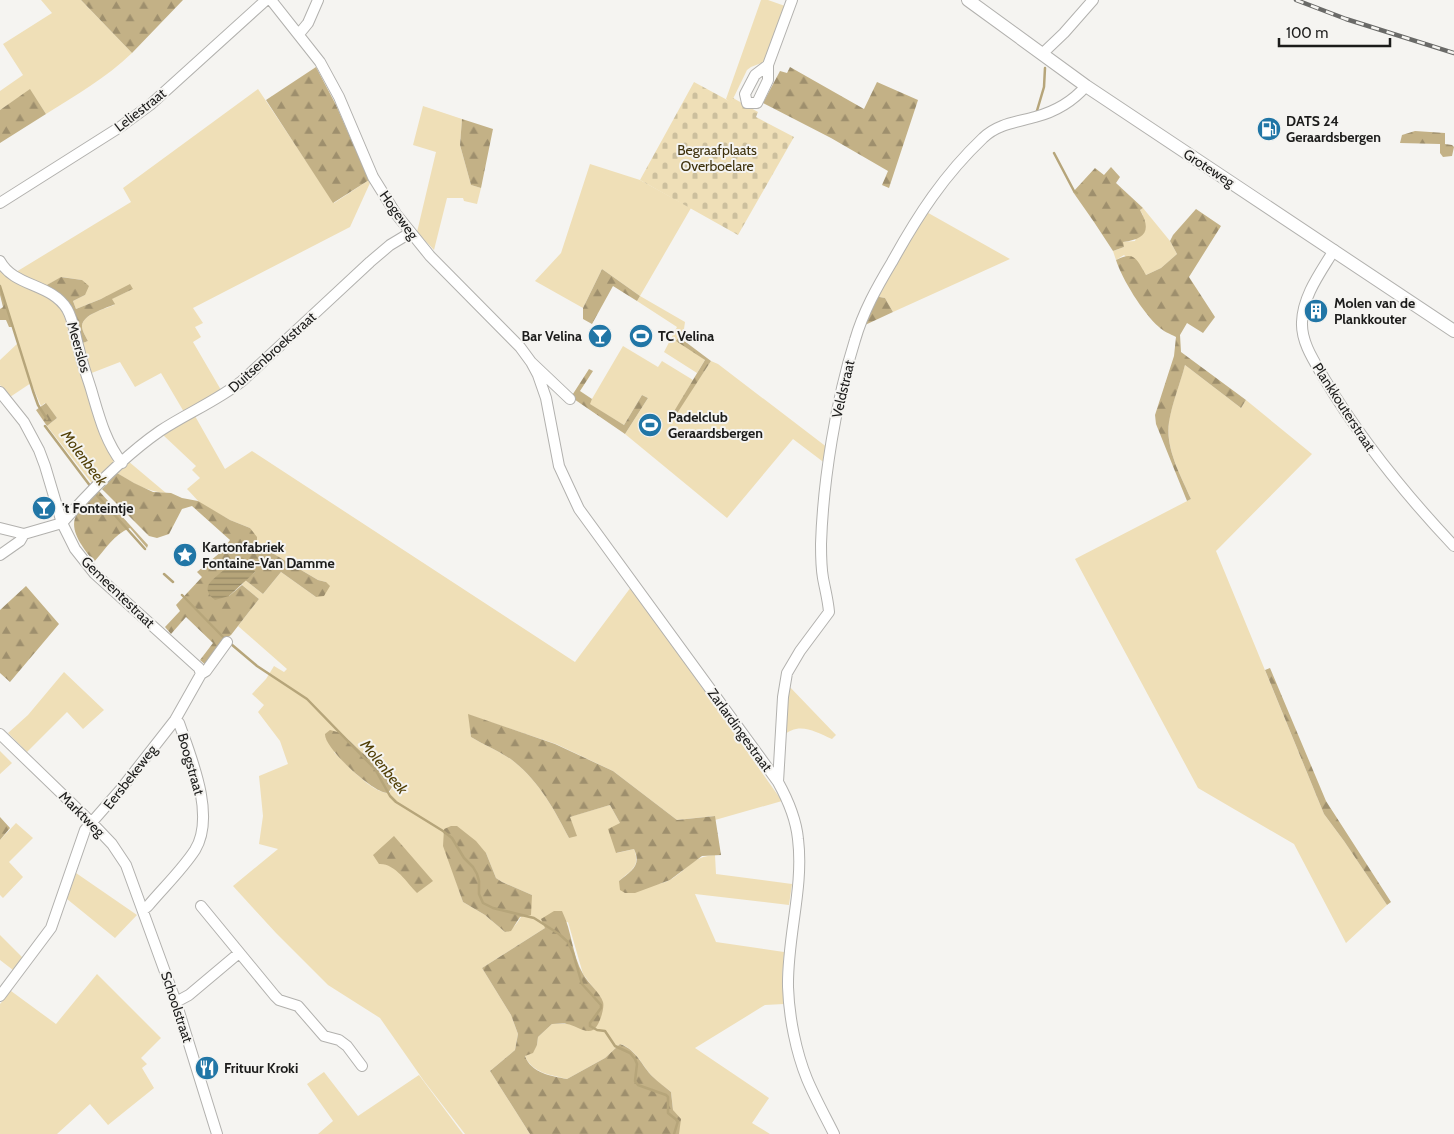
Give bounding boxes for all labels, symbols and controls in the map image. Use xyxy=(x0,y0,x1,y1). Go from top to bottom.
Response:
scale bar xyxy=(1279,15,1390,47)
text: 100 m xyxy=(1286,24,1328,42)
street label: Leliestraat xyxy=(111,84,170,136)
place label: DATS 24 Geraardsbergen xyxy=(1286,112,1381,146)
fuel station icon: DATS 24 Geraardsbergen xyxy=(1256,116,1282,142)
park label: Begraafplaats Overboelare xyxy=(677,141,757,175)
street label: Groteweg xyxy=(1180,145,1239,192)
street label: Hogeweg xyxy=(376,187,423,244)
place label: Molen van de Plankkouter xyxy=(1334,294,1415,328)
building icon: Molen van de Plankkouter xyxy=(1303,298,1329,324)
street label: Duitsenbroekstraat xyxy=(224,308,320,396)
street label: Meerslos xyxy=(63,319,95,375)
bar icon: Bar Velina xyxy=(587,323,613,349)
sports icon: TC Velina xyxy=(628,323,654,349)
place label: Bar Velina xyxy=(522,327,582,345)
place label: TC Velina xyxy=(658,327,714,345)
street label: Veldstraat xyxy=(828,358,858,420)
street label: Plankkouterstraat xyxy=(1309,359,1380,455)
place label: Padelclub Geraardsbergen xyxy=(668,408,763,442)
sports icon: Padelclub Geraardsbergen xyxy=(637,412,663,438)
water label: Molenbeek xyxy=(57,426,111,490)
bar icon: 't Fonteintje xyxy=(31,495,57,521)
place label: 't Fonteintje xyxy=(62,499,133,517)
place label: Kartonfabriek Fontaine-Van Damme xyxy=(202,538,335,572)
place icon: Kartonfabriek Fontaine-Van Damme xyxy=(172,542,198,568)
street label: Gemeentestraat xyxy=(77,552,159,632)
street label: Zarlardingestraat xyxy=(704,685,776,775)
street label: Boogstraat xyxy=(174,731,208,797)
water label: Molenbeek xyxy=(356,735,412,798)
street label: Eersbekeweg xyxy=(99,740,161,813)
street label: Marktweg xyxy=(55,787,109,841)
street label: Schoolstraat xyxy=(157,969,197,1045)
restaurant icon: Frituur Kroki xyxy=(194,1055,220,1081)
place label: Frituur Kroki xyxy=(224,1059,298,1077)

